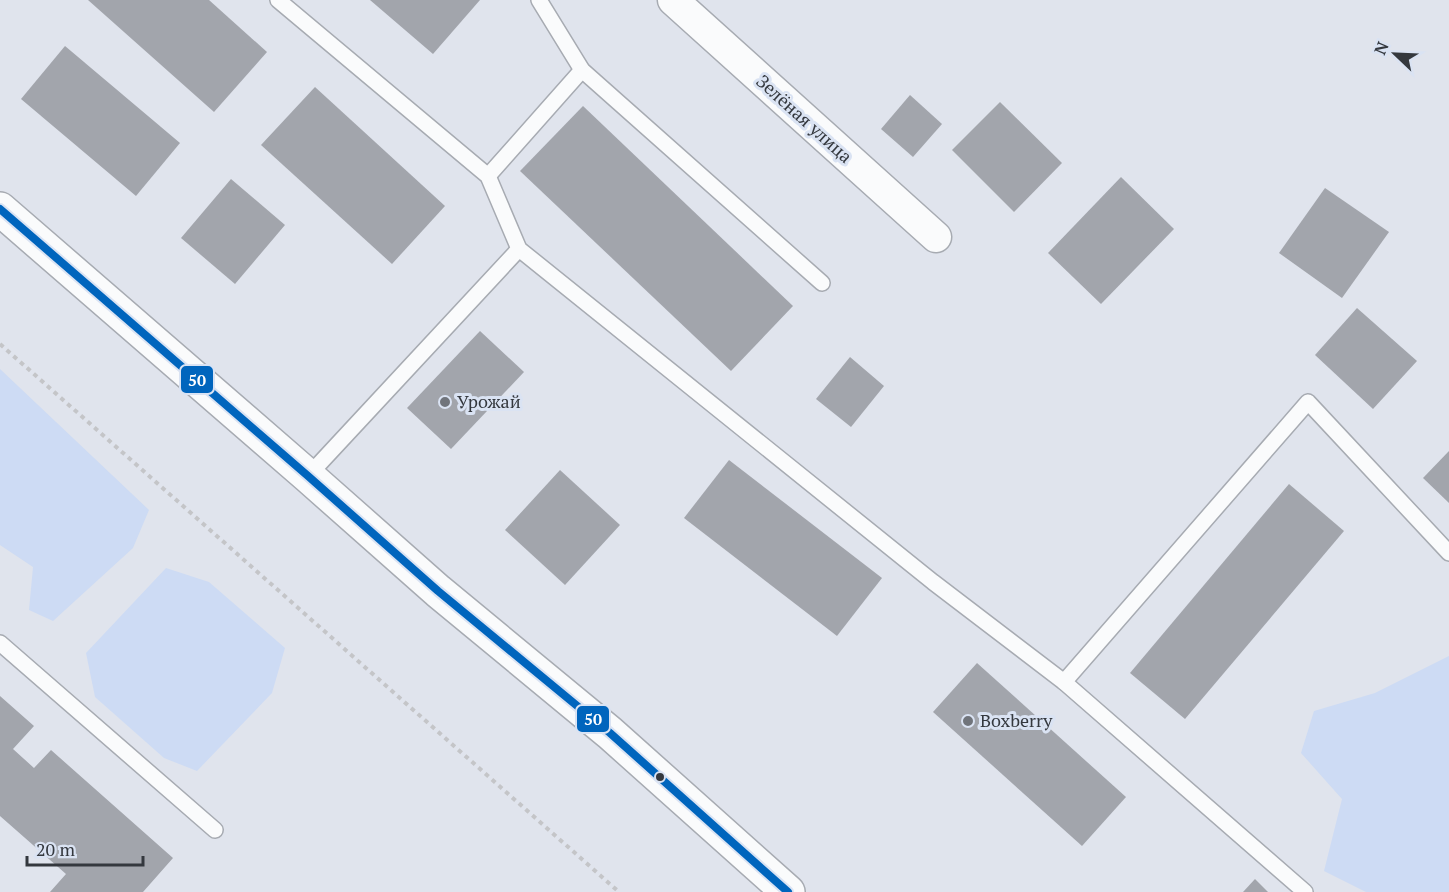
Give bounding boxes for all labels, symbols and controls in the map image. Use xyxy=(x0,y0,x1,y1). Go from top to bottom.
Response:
north arrow xyxy=(1365,24,1425,84)
text: N xyxy=(1369,38,1394,58)
street label: Зелёная улица xyxy=(752,69,858,168)
line badge: 50 xyxy=(180,365,214,394)
text: 50 xyxy=(188,369,206,391)
place label: Урожай xyxy=(457,389,521,413)
marker: Урожай xyxy=(438,395,452,409)
line badge: 50 xyxy=(576,705,610,733)
text: 50 xyxy=(584,708,602,730)
place label: Boxberry xyxy=(980,708,1053,732)
marker: Boxberry xyxy=(961,714,975,728)
unlabelled marker xyxy=(654,771,666,783)
scale bar xyxy=(27,829,142,867)
text: 20 m xyxy=(36,837,76,861)

